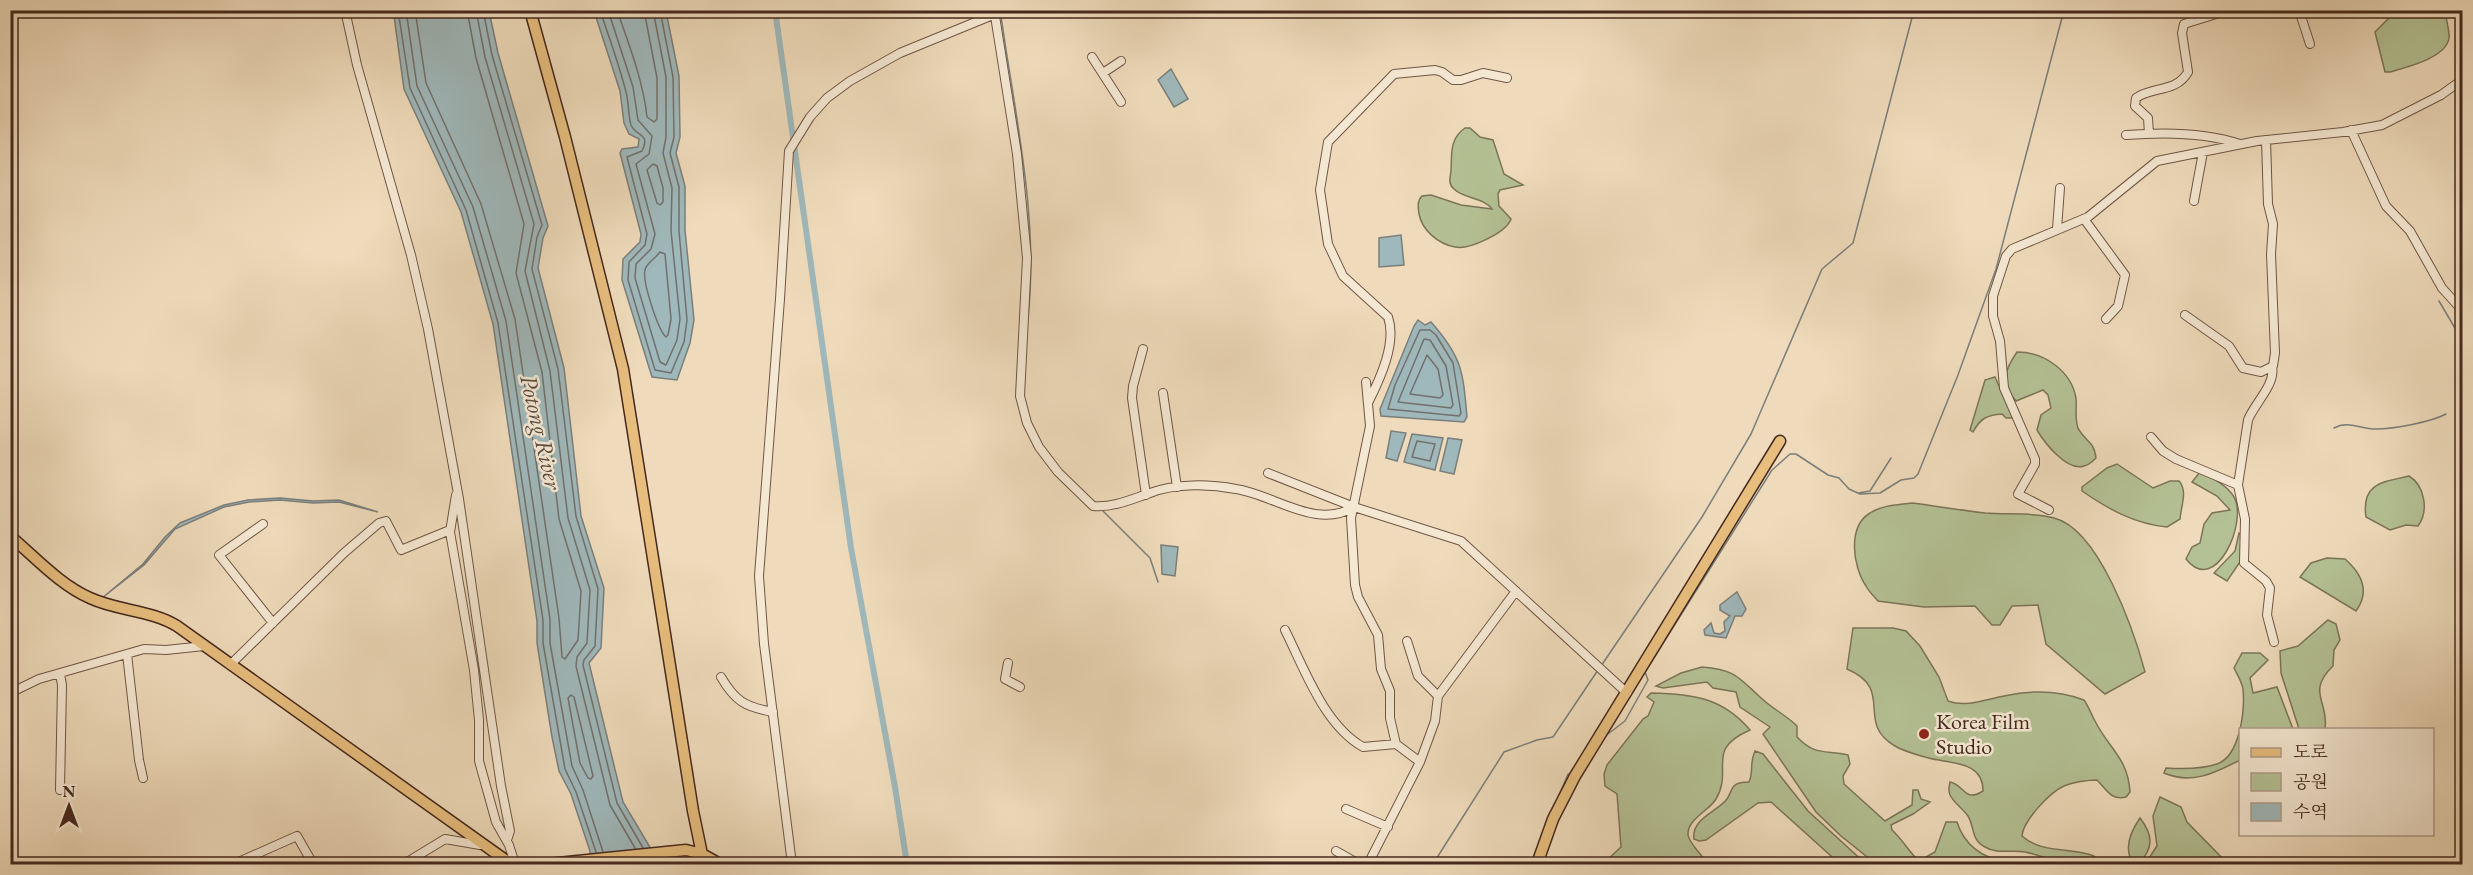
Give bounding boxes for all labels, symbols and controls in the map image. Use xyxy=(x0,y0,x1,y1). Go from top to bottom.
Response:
water label: Potong River xyxy=(513,371,570,494)
place label: Korea Film Studio xyxy=(1936,707,2030,761)
marker: Korea Film Studio xyxy=(1917,727,1931,741)
legend xyxy=(2239,728,2434,836)
text: 도로 xyxy=(2293,740,2328,763)
text: 공원 xyxy=(2293,770,2328,793)
north arrow xyxy=(39,776,99,836)
text: N xyxy=(63,781,76,802)
text: 수역 xyxy=(2293,800,2328,823)

